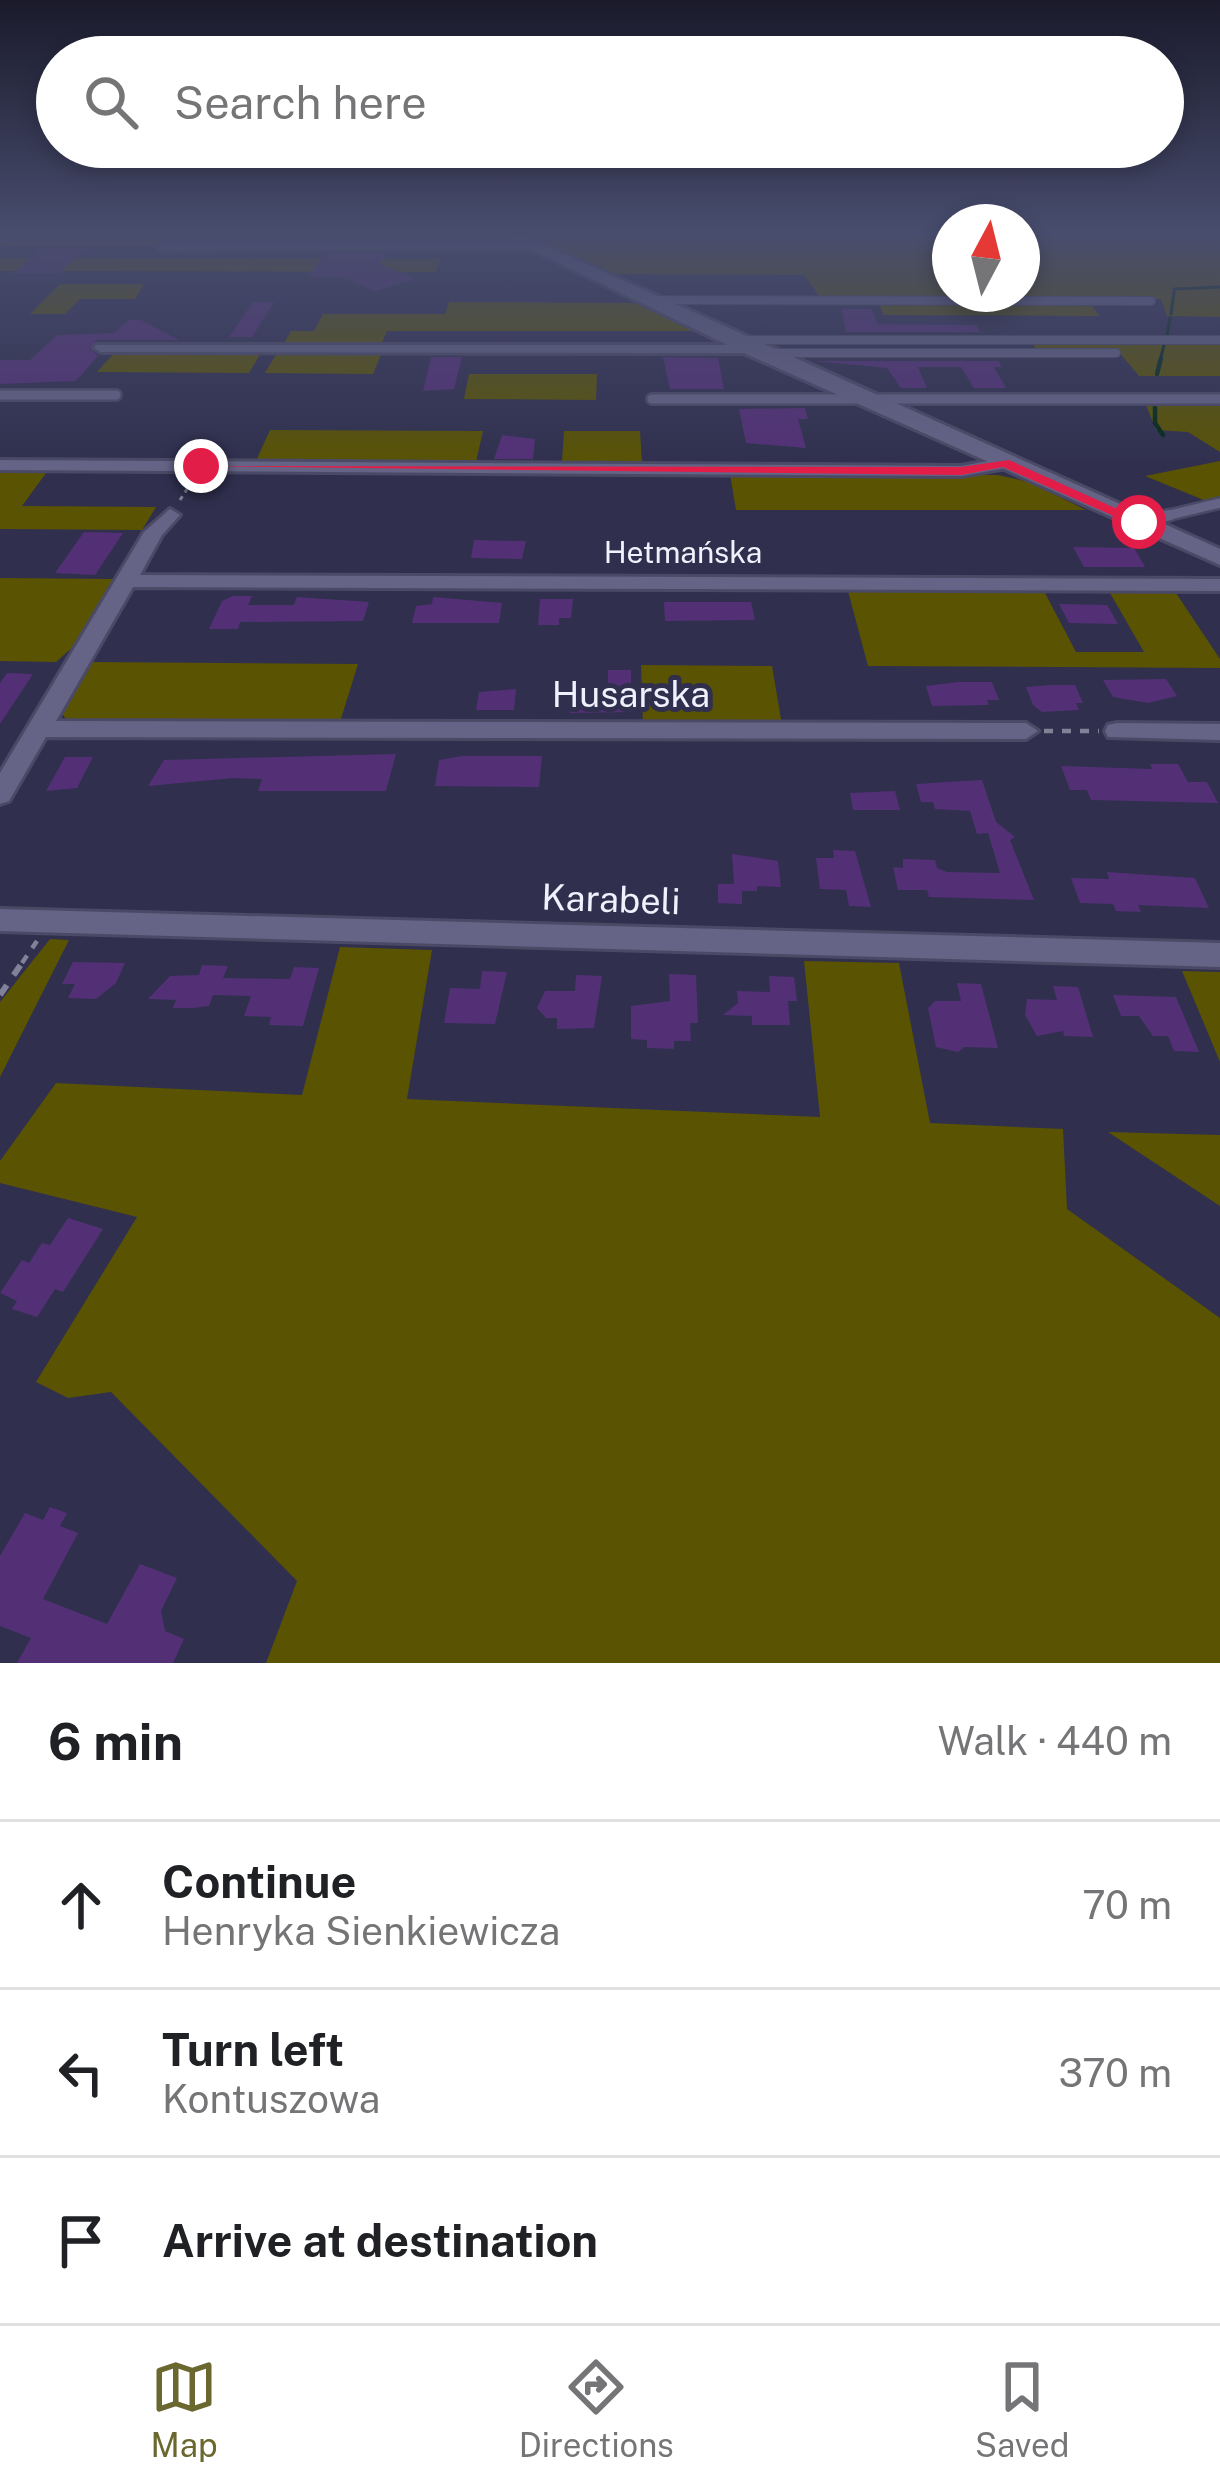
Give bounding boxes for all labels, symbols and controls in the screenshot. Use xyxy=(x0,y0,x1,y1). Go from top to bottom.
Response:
search box xyxy=(36,36,1184,168)
icon: search xyxy=(78,69,144,135)
text: Search here xyxy=(174,76,427,129)
north arrow xyxy=(932,204,1040,312)
route end xyxy=(174,439,228,493)
route start xyxy=(1112,495,1166,549)
street label: Hetmańska xyxy=(604,534,762,570)
street label: Husarska xyxy=(552,673,710,715)
street label: Karabeli xyxy=(541,876,681,922)
text: 6 min xyxy=(48,1712,183,1771)
text: Walk · 440 m xyxy=(938,1718,1172,1764)
text: Continue xyxy=(162,1855,356,1908)
icon: ahead xyxy=(48,1872,114,1938)
text: 70 m xyxy=(1082,1882,1172,1928)
text: Henryka Sienkiewicza xyxy=(162,1908,560,1954)
text: Turn left xyxy=(162,2023,344,2076)
icon: left xyxy=(48,2040,114,2106)
text: 370 m xyxy=(1058,2050,1172,2096)
text: Kontuszowa xyxy=(162,2076,380,2122)
icon: arrive xyxy=(48,2208,114,2274)
text: Arrive at destination xyxy=(162,2214,598,2267)
tab: Map xyxy=(151,2354,218,2464)
tab: Directions xyxy=(519,2354,674,2464)
tab: Saved xyxy=(975,2354,1069,2464)

